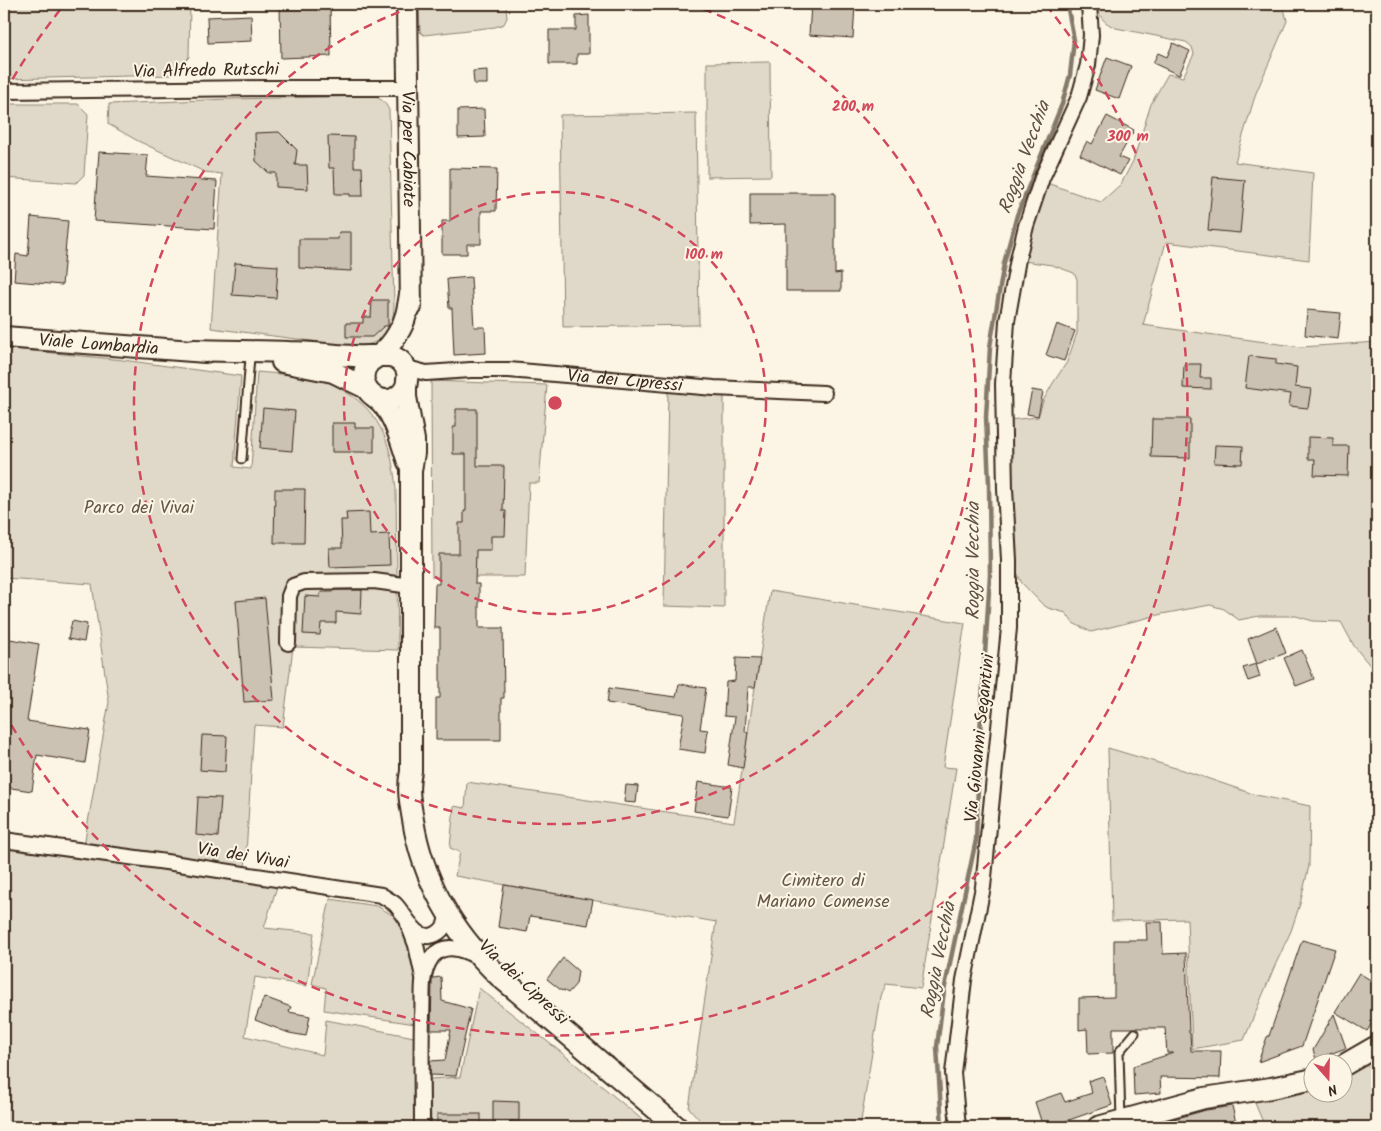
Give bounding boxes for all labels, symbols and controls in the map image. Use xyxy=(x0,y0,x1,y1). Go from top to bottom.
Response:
street label: Via Alfredo Rutschi xyxy=(133,56,280,87)
street label: Via per Cabiate xyxy=(392,91,423,207)
text: 200 m xyxy=(832,95,874,119)
water label: Roggia Vecchia xyxy=(991,96,1060,218)
text: 300 m xyxy=(1106,125,1149,149)
text: 100 m xyxy=(685,243,723,267)
street label: Viale Lombardia xyxy=(38,327,160,364)
street label: Via dei Cipressi xyxy=(566,362,684,401)
centre of rings xyxy=(546,394,564,412)
park label: Parco dei Vivai xyxy=(84,494,195,523)
water label: Roggia Vecchia xyxy=(959,501,989,620)
street label: Via Giovanni Segantini xyxy=(957,652,1004,824)
street label: Via dei Vivai xyxy=(195,835,291,878)
park label: Cimitero di Mariano Comense xyxy=(756,867,890,917)
water label: Roggia Vecchia xyxy=(913,899,965,1021)
street label: Via dei Cipressi xyxy=(471,933,576,1034)
north arrow xyxy=(1304,1054,1354,1104)
text: N xyxy=(1324,1077,1340,1101)

